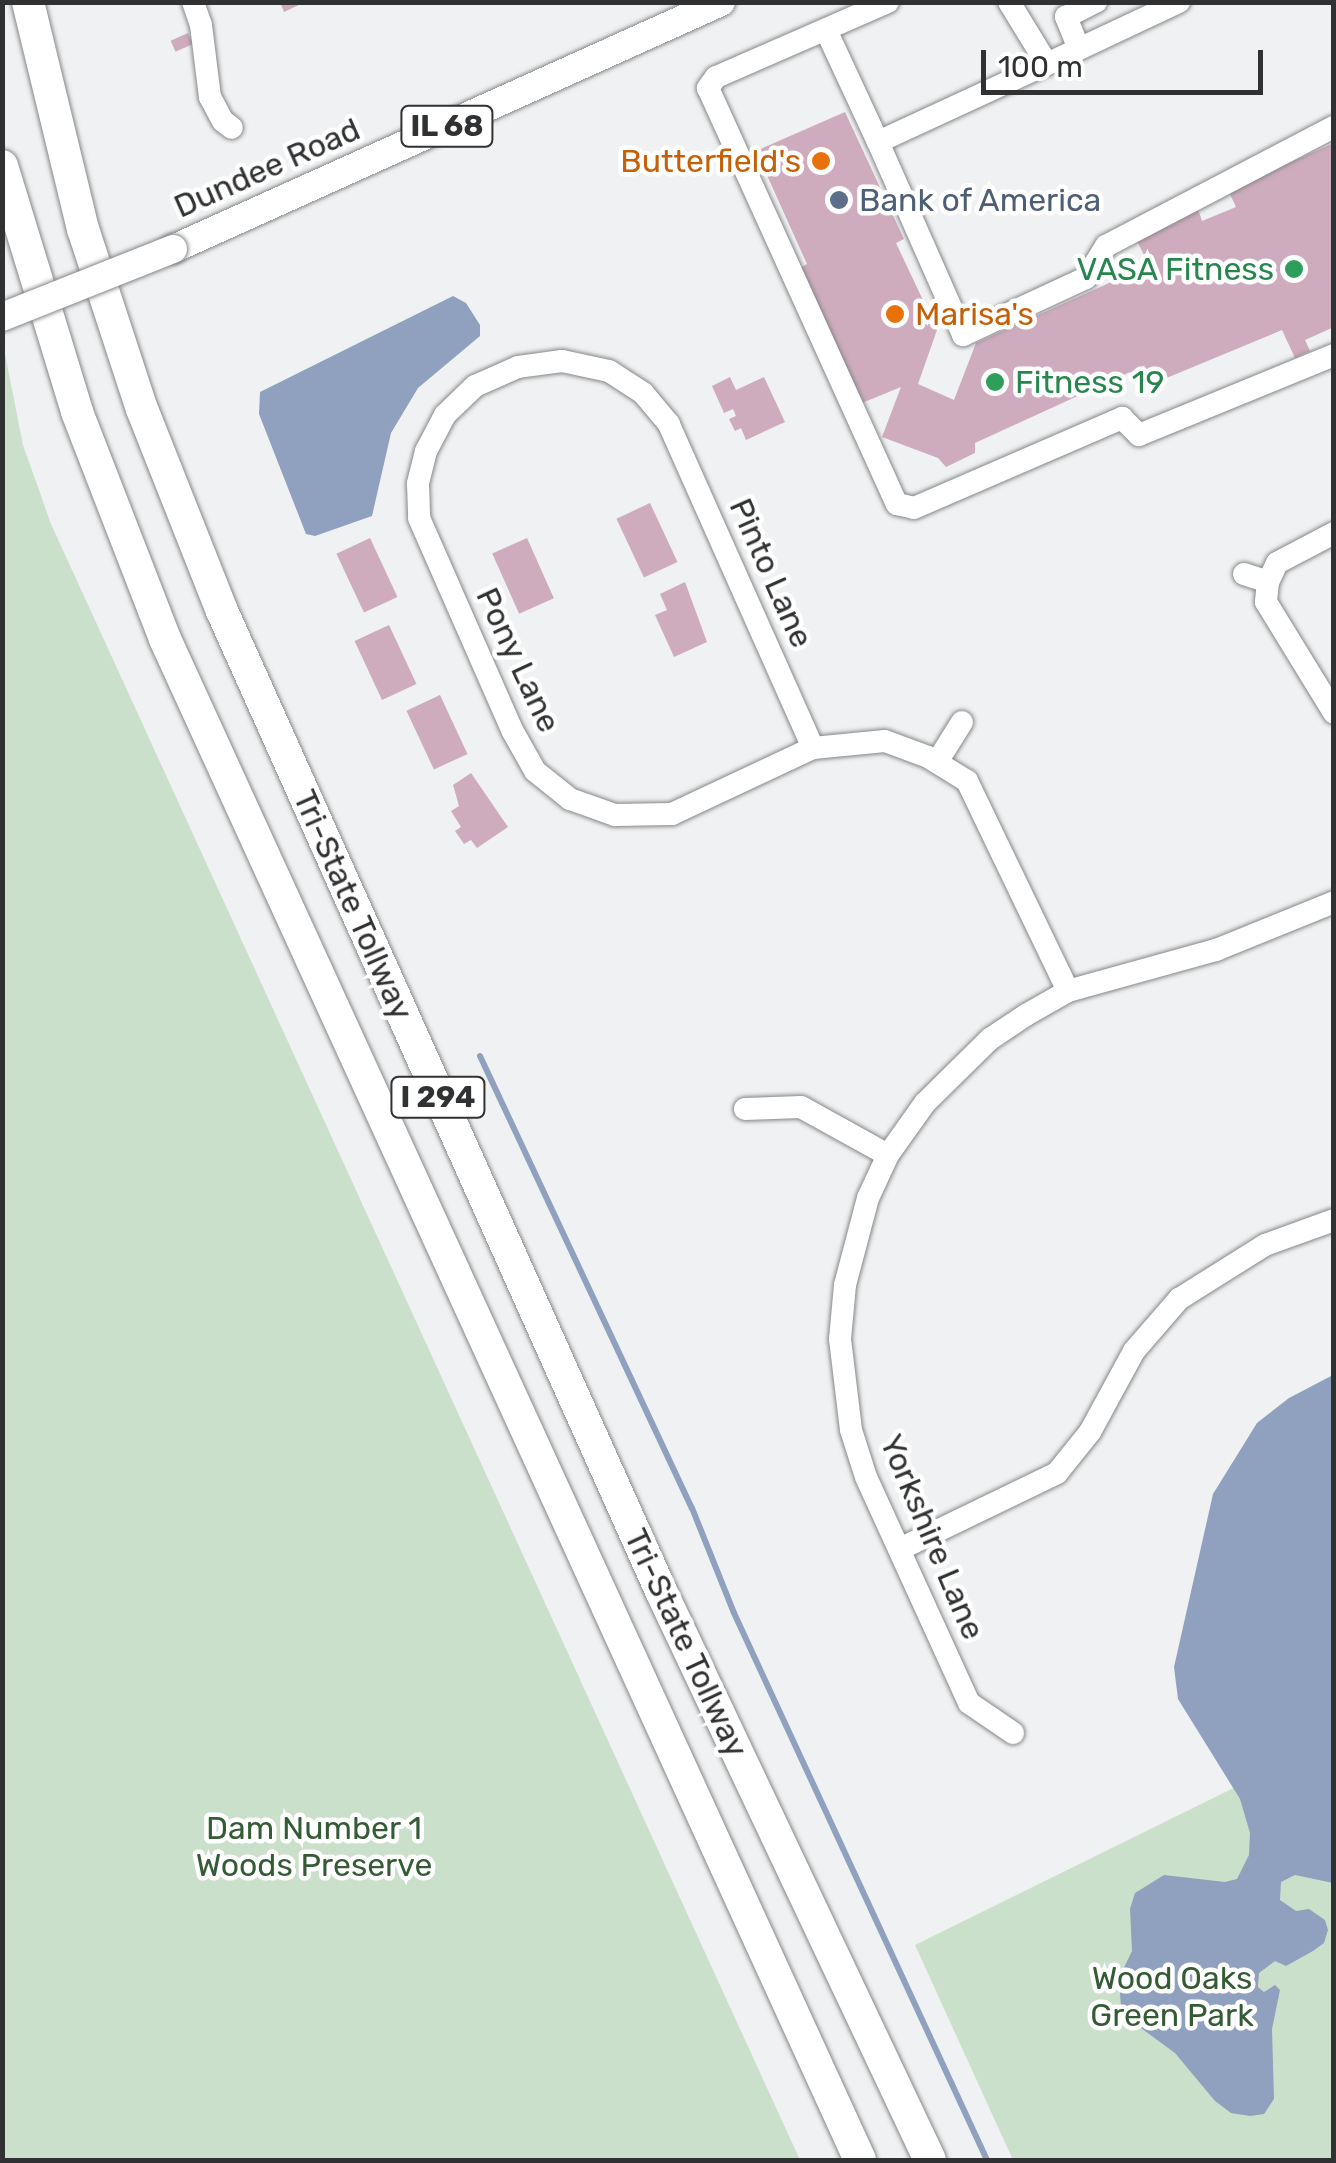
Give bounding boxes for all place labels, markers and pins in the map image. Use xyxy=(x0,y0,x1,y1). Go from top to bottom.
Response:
place label: Butterfield's xyxy=(620,142,801,180)
marker: Butterfield's xyxy=(810,150,832,172)
place label: Bank of America xyxy=(859,181,1103,219)
marker: Bank of America xyxy=(828,189,850,211)
place label: VASA Fitness xyxy=(1076,250,1274,288)
marker: VASA Fitness xyxy=(1283,258,1305,280)
place label: Marisa's xyxy=(915,295,1034,333)
marker: Marisa's xyxy=(884,303,906,325)
place label: Fitness 19 xyxy=(1015,363,1164,401)
marker: Fitness 19 xyxy=(984,371,1006,393)

